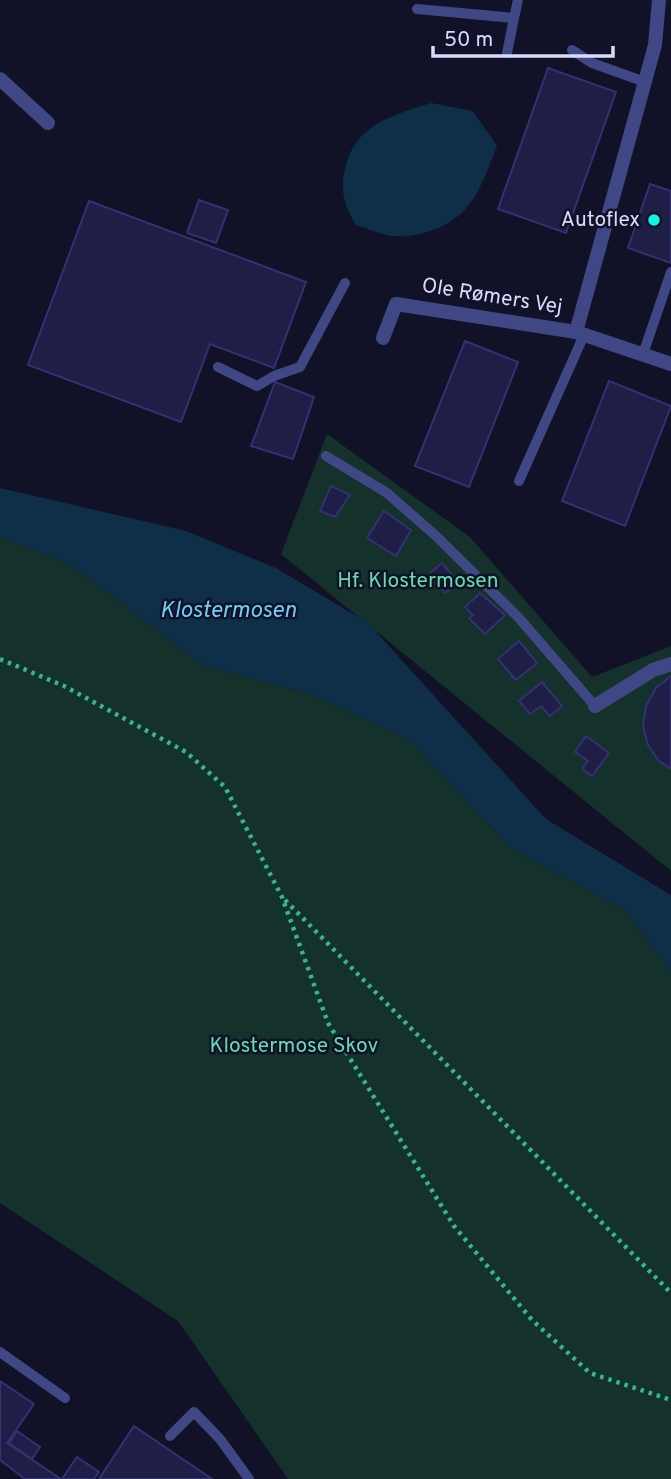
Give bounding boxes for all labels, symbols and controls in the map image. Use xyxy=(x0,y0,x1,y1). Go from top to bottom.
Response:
scale bar xyxy=(433,14,613,58)
text: 50 m xyxy=(444,27,493,54)
place label: Autoflex xyxy=(561,207,640,234)
marker: Autoflex xyxy=(646,212,662,228)
street label: Ole Rømers Vej xyxy=(420,273,564,321)
park label: Hf. Klostermosen xyxy=(337,568,499,595)
water label: Klostermosen xyxy=(160,597,297,626)
park label: Klostermose Skov xyxy=(210,1033,379,1060)

